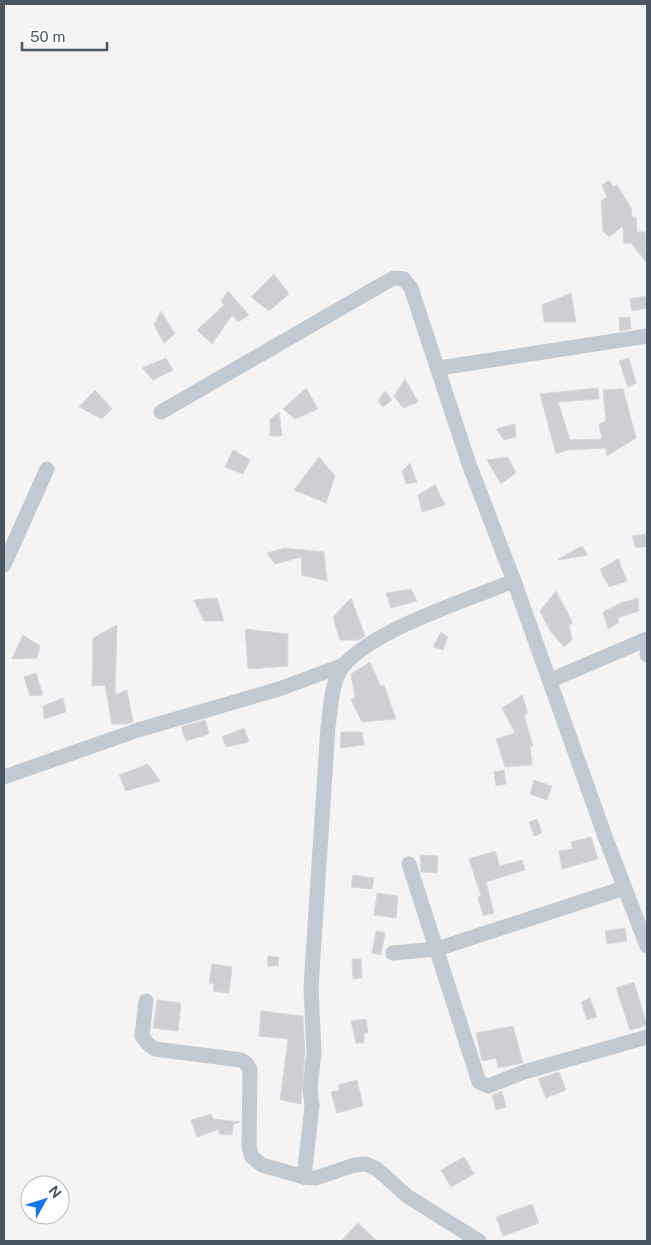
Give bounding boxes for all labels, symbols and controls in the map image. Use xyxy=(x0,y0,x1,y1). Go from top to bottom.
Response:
scale bar xyxy=(22,20,108,52)
text: 50 m xyxy=(30,28,65,45)
north arrow xyxy=(20,1175,70,1225)
text: N xyxy=(45,1183,65,1201)

